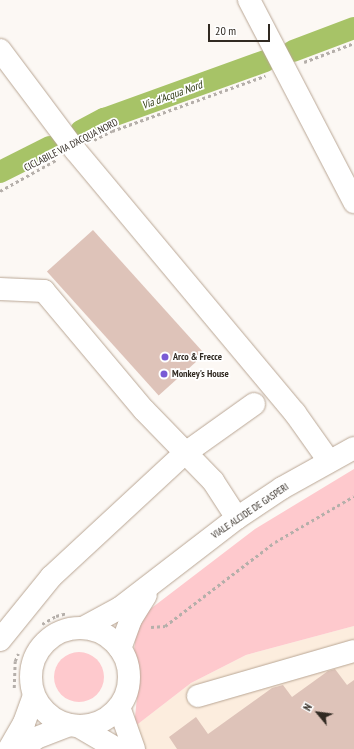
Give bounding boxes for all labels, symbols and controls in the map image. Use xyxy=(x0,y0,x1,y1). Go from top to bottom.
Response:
scale bar xyxy=(210,16,272,42)
text: 20 m xyxy=(215,23,236,38)
water label: Via d'Acqua Nord xyxy=(140,78,204,112)
street label: CICLABILE VIA D’ACQUA NORD xyxy=(22,116,120,174)
place label: Arco & Frecce xyxy=(173,351,222,363)
marker: Arco & Frecce xyxy=(160,352,170,362)
place label: Monkey's House xyxy=(172,368,229,380)
marker: Monkey's House xyxy=(159,369,169,379)
street label: VIALE ALCIDE DE GASPERI xyxy=(209,481,291,541)
north arrow xyxy=(298,693,338,733)
text: N xyxy=(300,701,315,713)

